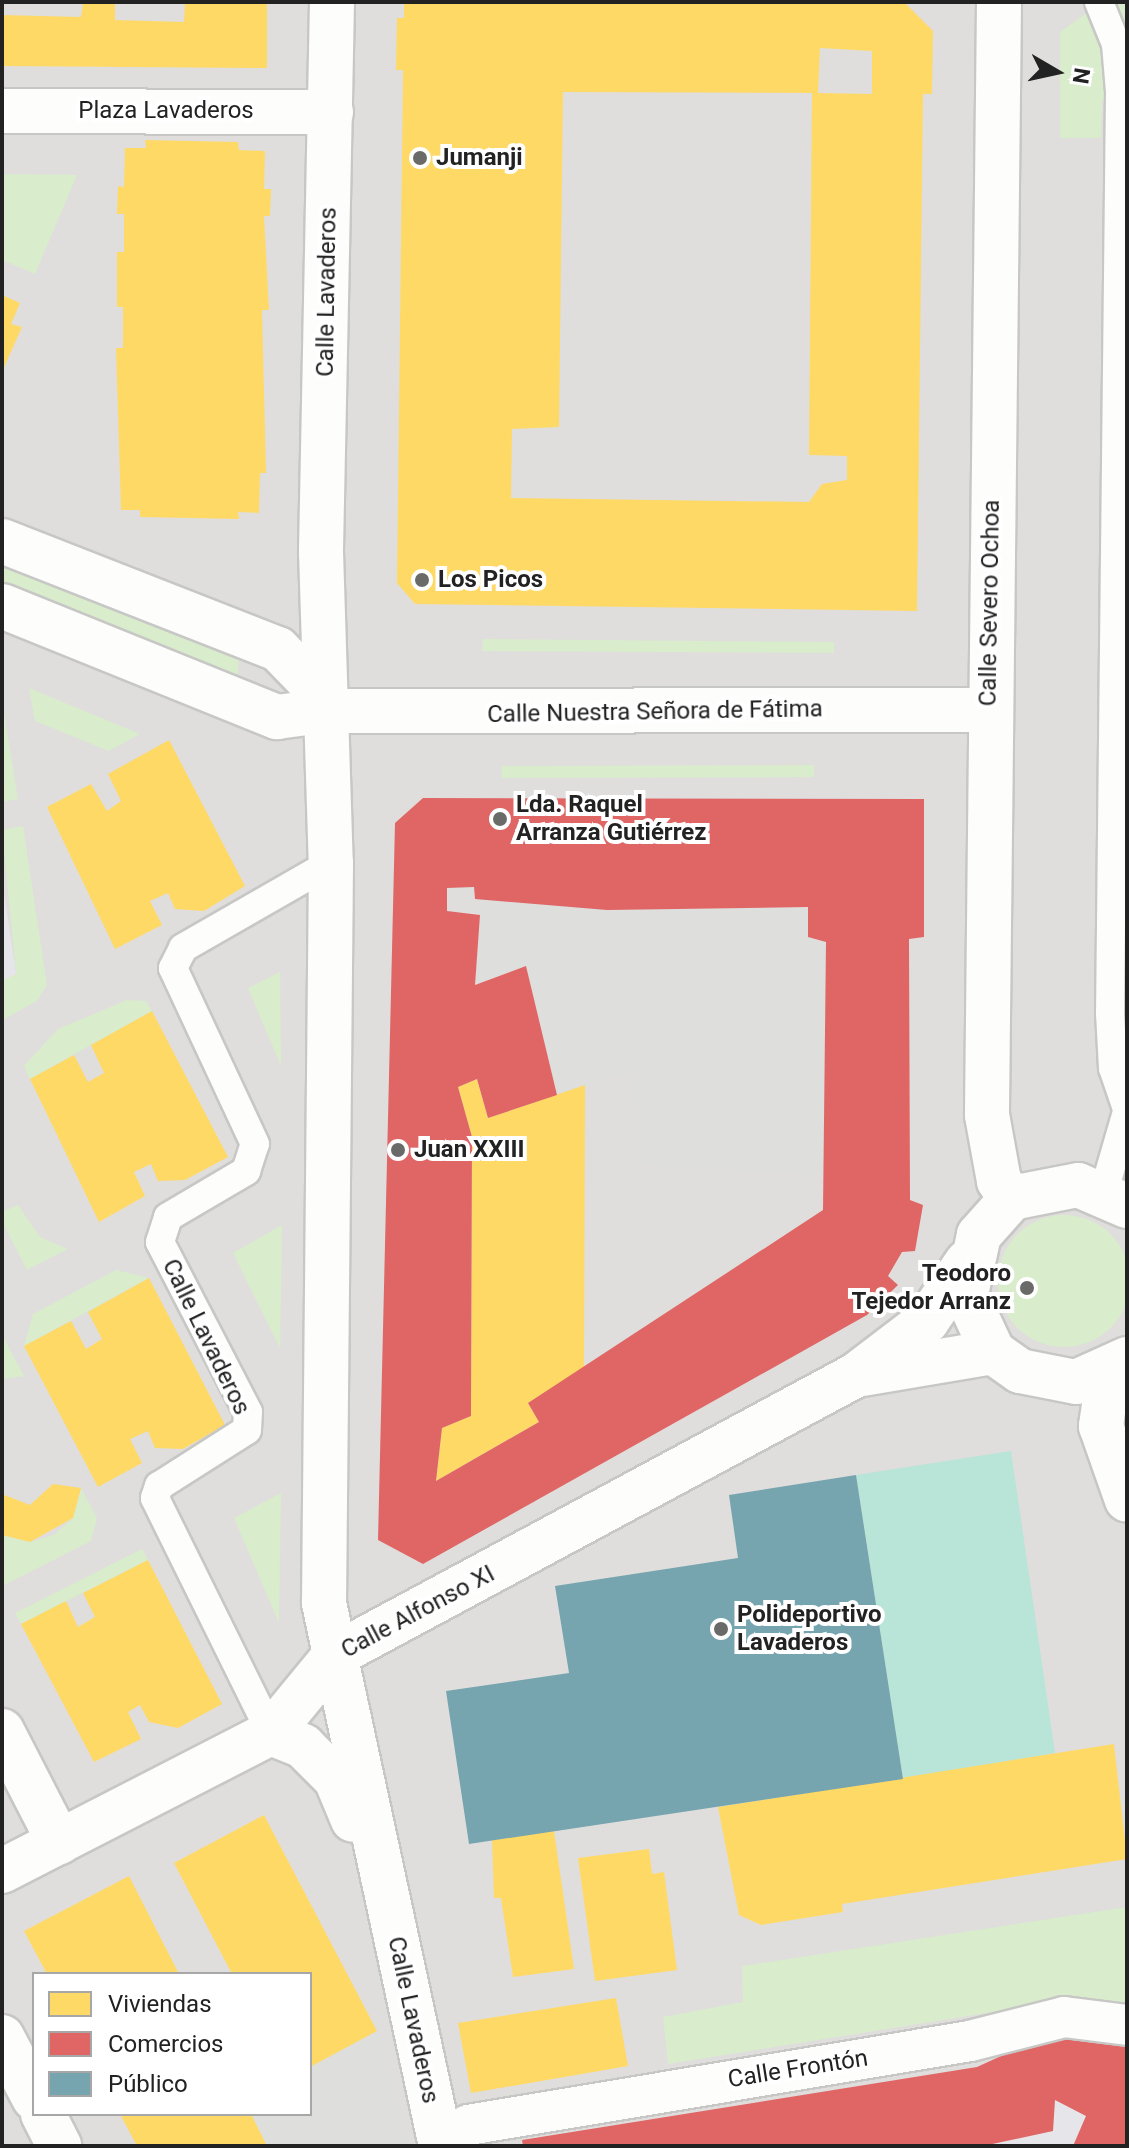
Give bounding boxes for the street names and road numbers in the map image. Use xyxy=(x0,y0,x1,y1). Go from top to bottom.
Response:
street label: Plaza Lavaderos xyxy=(78,97,254,125)
street label: Calle Lavaderos xyxy=(311,207,343,377)
street label: Calle Severo Ochoa xyxy=(974,499,1006,707)
street label: Calle Nuestra Señora de Fátima xyxy=(487,695,823,729)
street label: Calle Lavaderos xyxy=(156,1254,256,1420)
street label: Calle Alfonso XI xyxy=(336,1560,500,1664)
street label: Calle Lavaderos xyxy=(381,1934,445,2106)
street label: Calle Frontón xyxy=(726,2044,870,2094)

